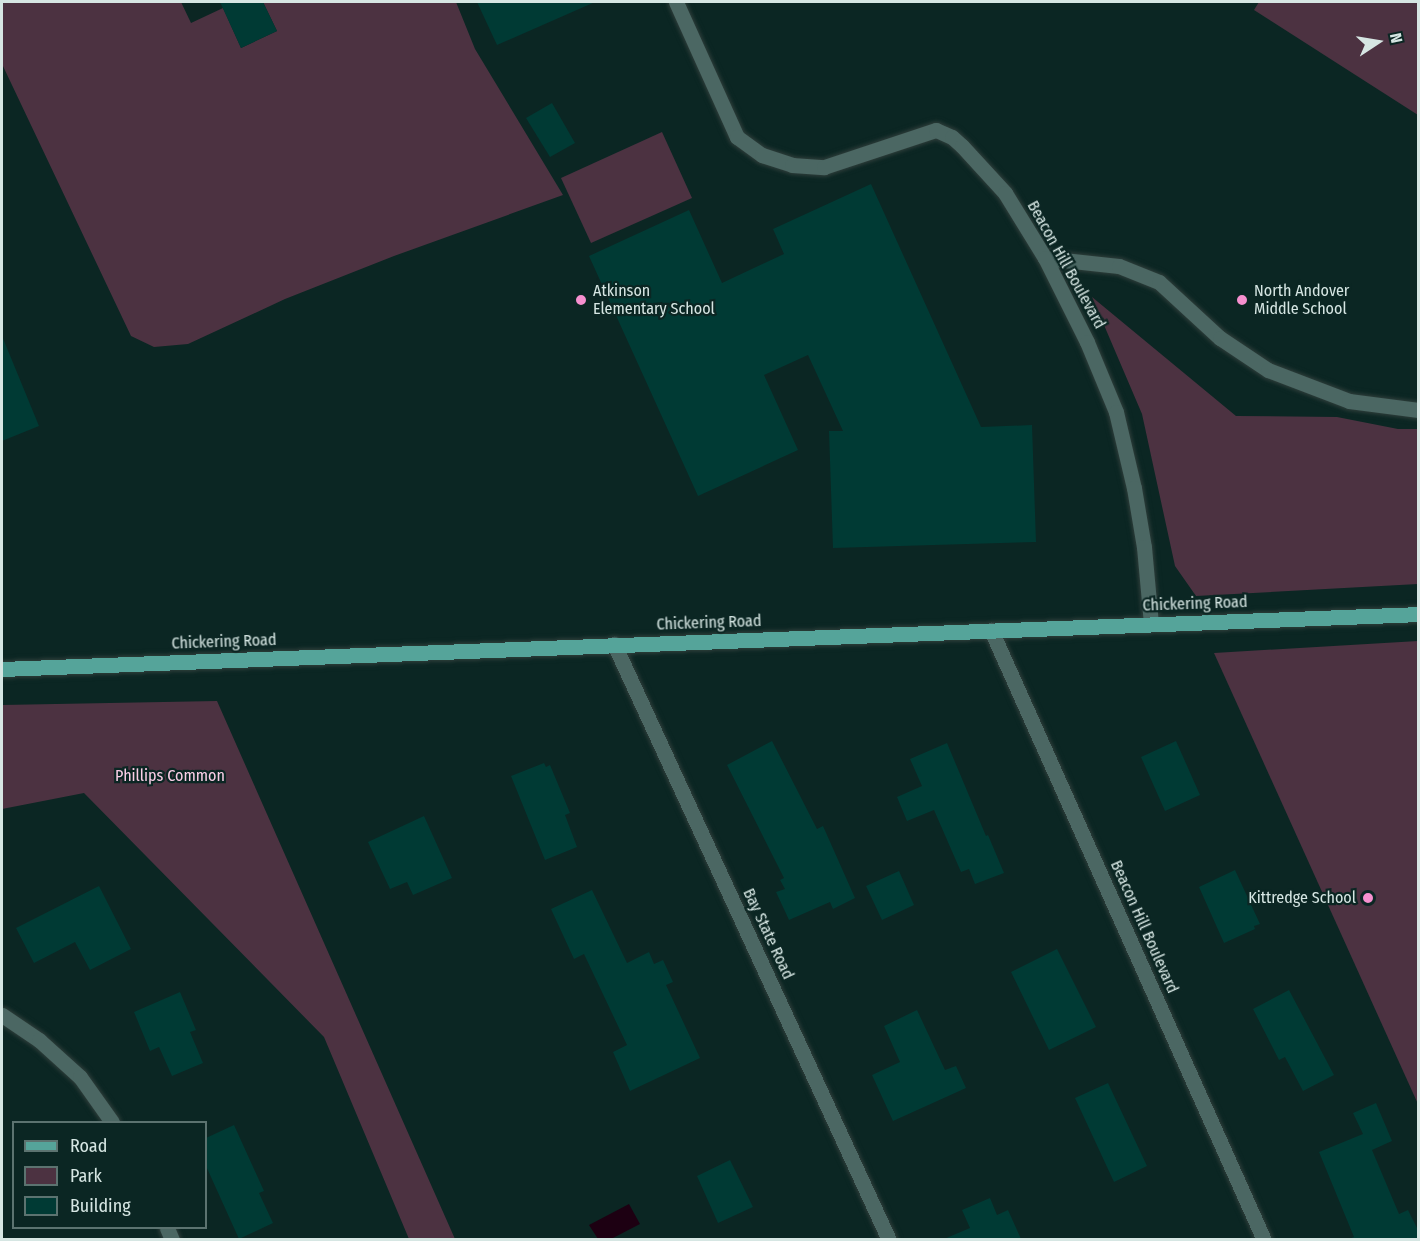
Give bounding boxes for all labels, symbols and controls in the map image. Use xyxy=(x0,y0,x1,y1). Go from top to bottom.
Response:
north arrow xyxy=(1348,12,1408,72)
text: N xyxy=(1386,31,1406,45)
street label: Beacon Hill Boulevard xyxy=(1023,198,1109,332)
place label: Atkinson Elementary School xyxy=(593,281,715,319)
place label: North Andover Middle School xyxy=(1254,281,1349,319)
marker: Atkinson Elementary School xyxy=(574,293,588,307)
marker: North Andover Middle School xyxy=(1235,293,1249,307)
street label: Chickering Road xyxy=(1142,593,1248,615)
street label: Chickering Road xyxy=(656,612,762,634)
street label: Chickering Road xyxy=(171,631,277,653)
park label: Phillips Common xyxy=(115,766,225,786)
street label: Beacon Hill Boulevard xyxy=(1106,858,1182,996)
street label: Bay State Road xyxy=(739,886,797,982)
place label: Kittredge School xyxy=(1248,888,1356,908)
marker: Kittredge School xyxy=(1361,891,1375,905)
legend xyxy=(12,1121,207,1229)
text: Road xyxy=(70,1135,107,1157)
text: Park xyxy=(70,1165,102,1187)
text: Building xyxy=(70,1195,131,1217)

